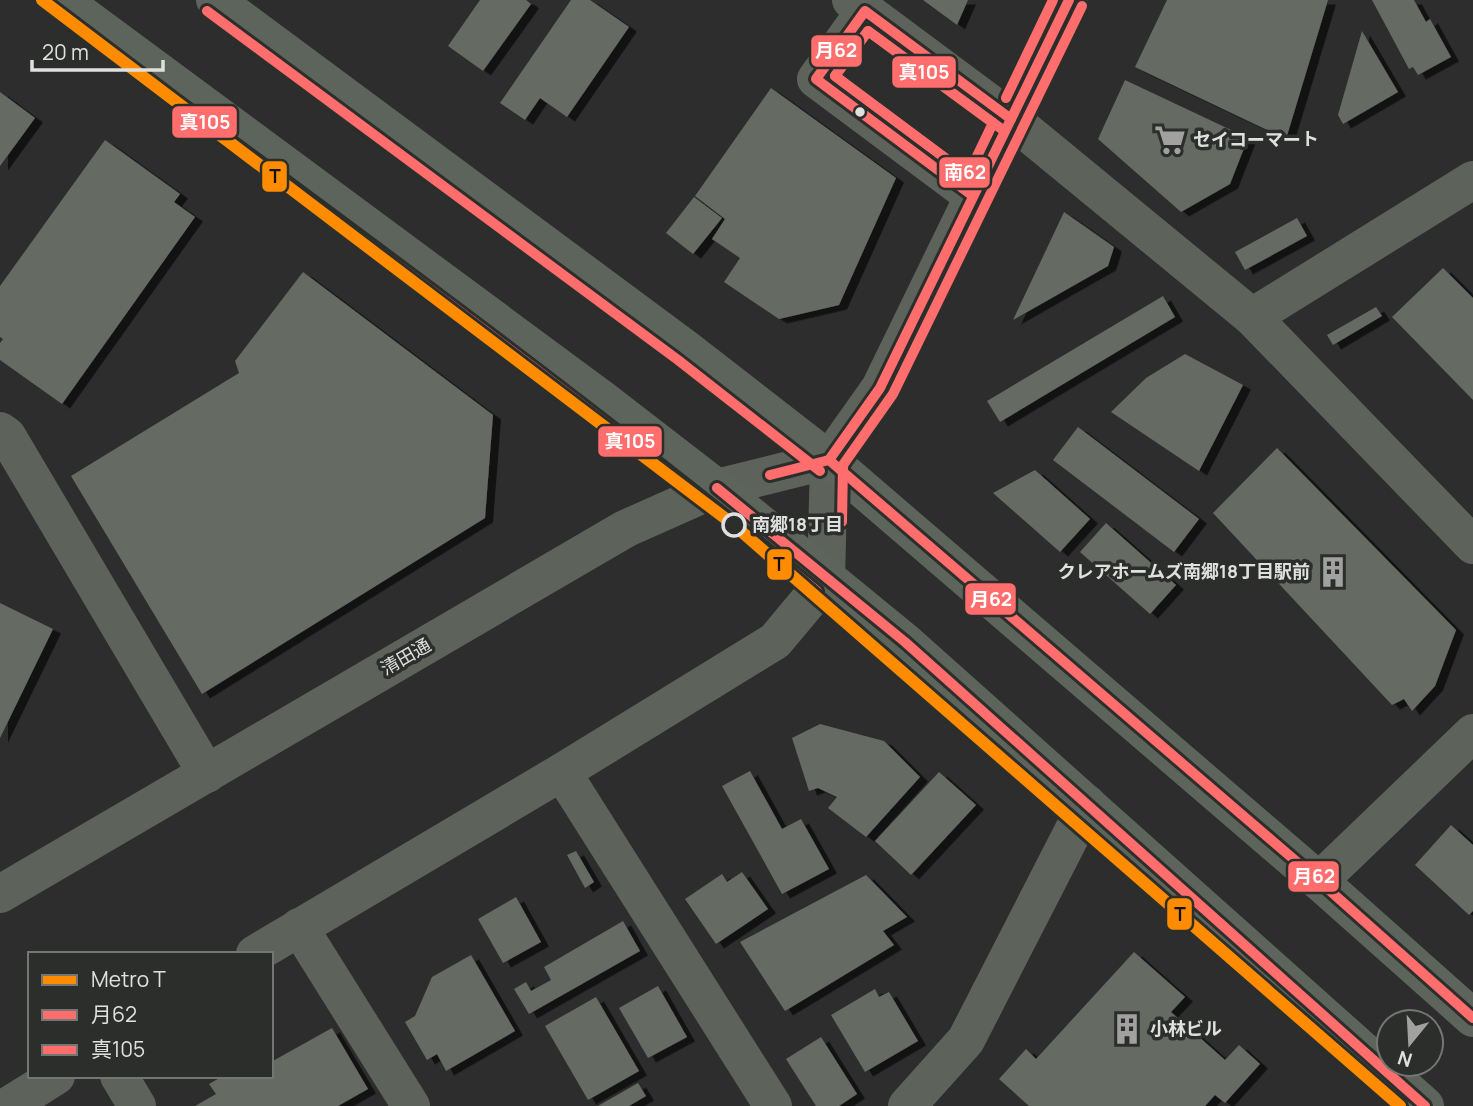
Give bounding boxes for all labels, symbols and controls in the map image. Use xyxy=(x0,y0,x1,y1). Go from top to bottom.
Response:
scale bar xyxy=(32,28,163,72)
line badge: 月62 xyxy=(810,34,863,68)
text: 月62 xyxy=(815,37,857,63)
text: 20 m xyxy=(42,38,89,66)
line badge: 真105 xyxy=(891,55,957,89)
text: 真105 xyxy=(899,59,949,85)
line badge: 真105 xyxy=(171,105,238,139)
unlabelled marker xyxy=(853,105,867,119)
text: 真105 xyxy=(180,109,230,135)
supermarket icon: セイコーマート xyxy=(1153,123,1187,157)
place label: セイコーマート xyxy=(1193,127,1319,151)
line badge: 南62 xyxy=(938,156,991,189)
text: 南62 xyxy=(944,159,986,185)
line badge: T xyxy=(261,160,288,193)
text: T xyxy=(269,163,281,189)
line badge: 真105 xyxy=(597,425,663,458)
text: 真105 xyxy=(605,428,655,454)
place label: 南郷18丁目 xyxy=(752,512,843,536)
marker: 南郷18丁目 xyxy=(722,513,746,537)
line badge: T xyxy=(766,548,793,581)
text: T xyxy=(773,551,785,577)
building icon: クレアホームズ南郷18丁目駅前 xyxy=(1316,555,1350,589)
place label: クレアホームズ南郷18丁目駅前 xyxy=(1058,559,1310,583)
line badge: 月62 xyxy=(964,582,1017,616)
text: 月62 xyxy=(970,586,1012,612)
street label: 清田通 xyxy=(376,632,435,680)
line badge: 月62 xyxy=(1287,860,1340,893)
text: 月62 xyxy=(1293,863,1335,889)
line badge: T xyxy=(1166,897,1193,931)
text: T xyxy=(1174,901,1186,927)
legend xyxy=(28,952,273,1078)
text: Metro T xyxy=(91,965,166,993)
text: 月62 xyxy=(91,1000,137,1028)
north arrow xyxy=(1375,1008,1445,1078)
building icon: 小林ビル xyxy=(1110,1012,1144,1046)
place label: 小林ビル xyxy=(1150,1016,1222,1040)
text: 真105 xyxy=(91,1035,145,1063)
text: N xyxy=(1394,1045,1415,1074)

